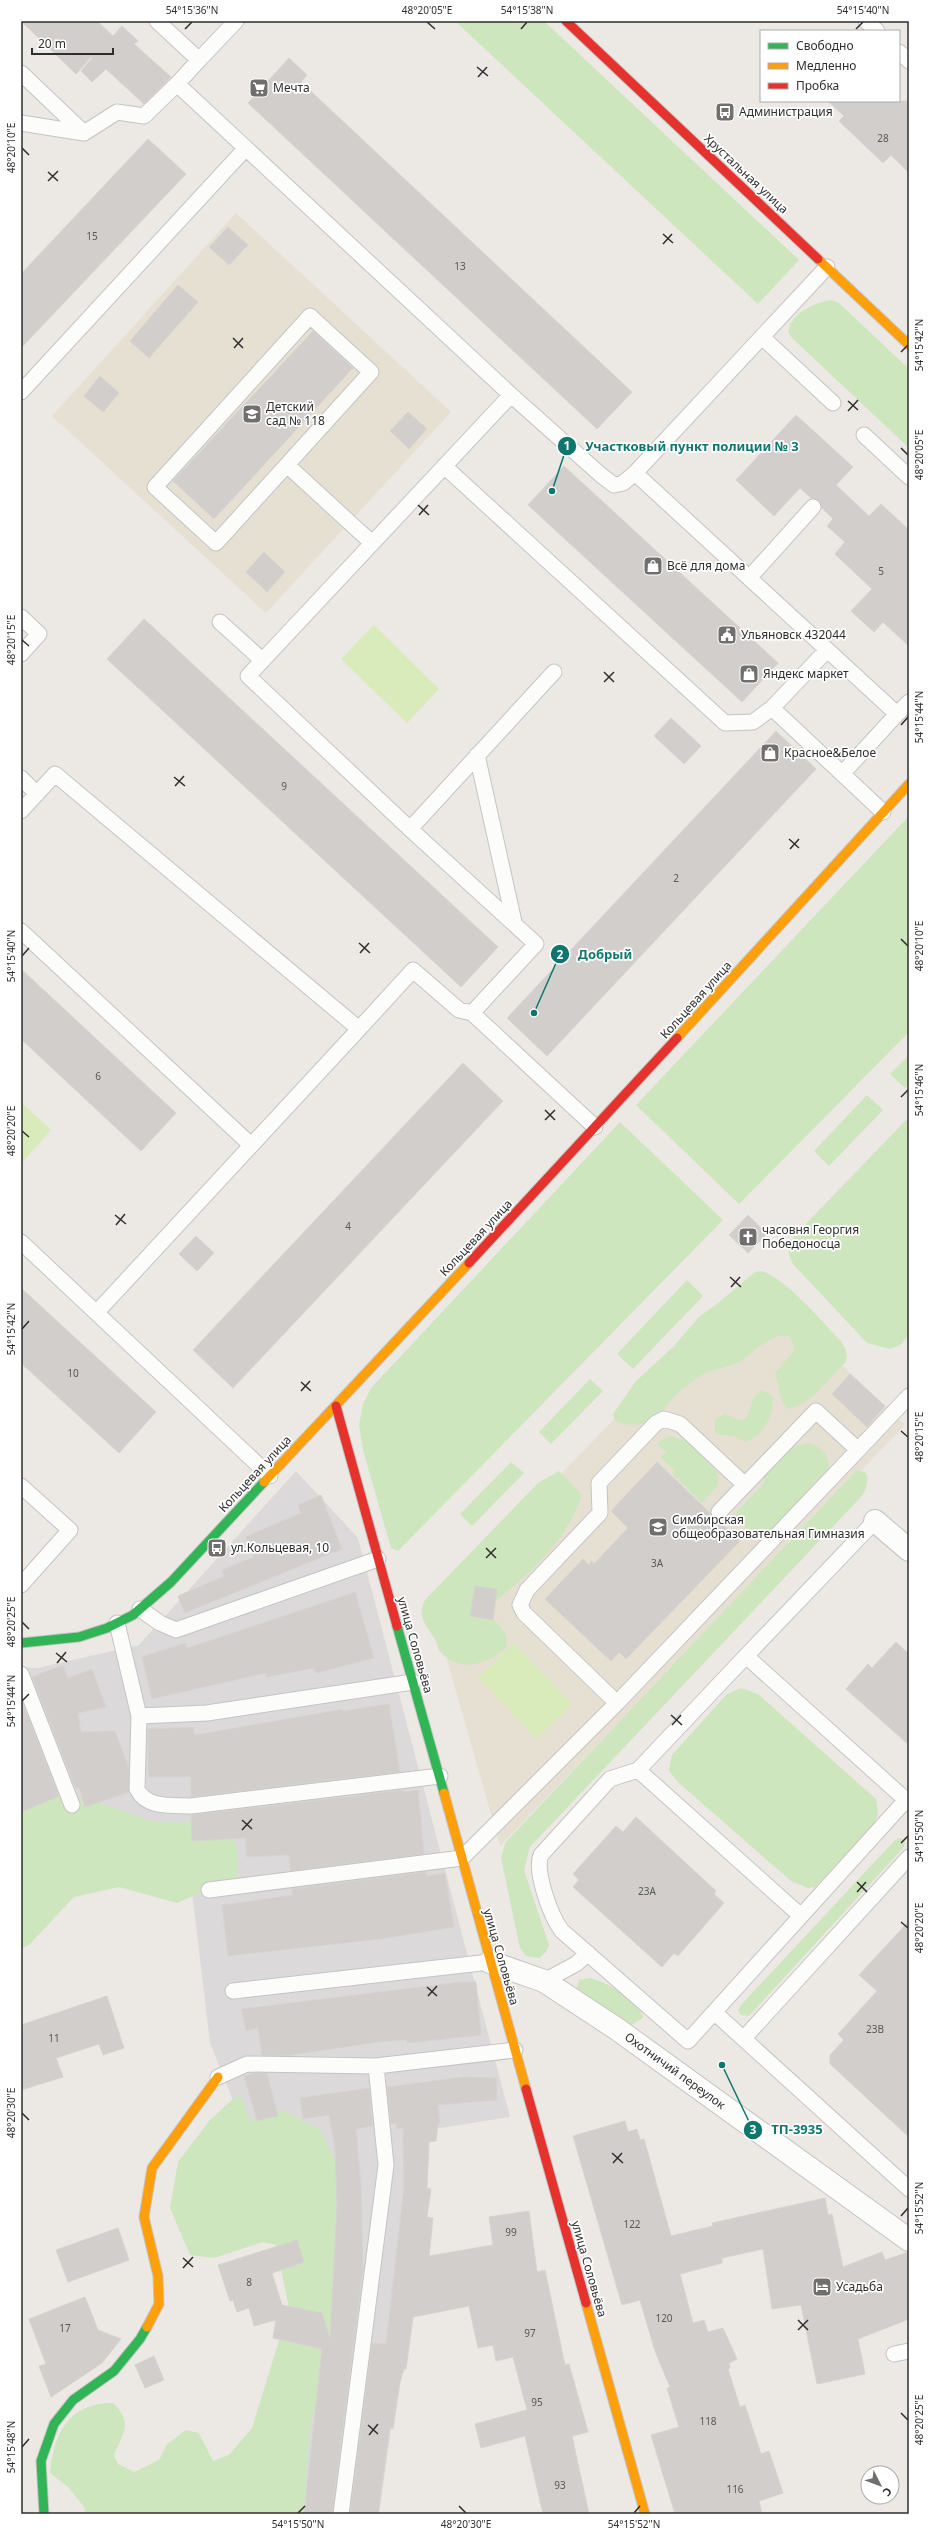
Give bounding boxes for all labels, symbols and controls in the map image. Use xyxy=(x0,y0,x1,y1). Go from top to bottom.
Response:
text: 54°15'36"N xyxy=(166,3,218,17)
text: 48°20'05"E xyxy=(402,3,452,17)
text: 54°15'38"N xyxy=(501,3,553,17)
text: 54°15'40"N xyxy=(837,3,889,17)
scale bar xyxy=(32,30,113,56)
legend xyxy=(760,30,900,102)
text: 20 m xyxy=(38,35,66,52)
text: Свободно xyxy=(796,37,854,54)
text: Медленно xyxy=(796,57,856,74)
supermarket icon: Мечта xyxy=(248,77,270,99)
text: Пробка xyxy=(796,77,839,94)
place label: Мечта xyxy=(273,79,310,96)
bus stop icon: Администрация xyxy=(714,101,736,123)
place label: Администрация xyxy=(739,103,833,120)
text: 48°20'10"E xyxy=(4,123,18,173)
street label: Хрустальная улица xyxy=(700,130,792,217)
house number: 28 xyxy=(877,131,889,145)
house number: 15 xyxy=(86,229,98,243)
house number: 13 xyxy=(454,259,466,273)
text: 54°15'42"N xyxy=(912,319,926,371)
place label: Детский сад № 118 xyxy=(266,398,325,429)
school or university icon: Детский сад № 118 xyxy=(241,403,263,425)
text: 48°20'05"E xyxy=(912,430,926,480)
callout: Участковый пункт полиции № 3 xyxy=(557,433,807,458)
text: 1 xyxy=(564,437,570,454)
text: Участковый пункт полиции № 3 xyxy=(585,437,799,455)
shop icon: Всё для дома xyxy=(642,555,664,577)
place label: Всё для дома xyxy=(667,557,745,574)
house number: 5 xyxy=(878,564,884,578)
text: 48°20'15"E xyxy=(4,615,18,665)
public building icon: Ульяновск 432044 xyxy=(716,624,738,646)
place label: Ульяновск 432044 xyxy=(741,626,846,643)
shop icon: Яндекс маркет xyxy=(738,663,760,685)
place label: Яндекс маркет xyxy=(763,665,849,682)
text: 54°15'44"N xyxy=(912,691,926,743)
shop icon: Красное&Белое xyxy=(759,742,781,764)
place label: Красное&Белое xyxy=(784,744,876,761)
house number: 9 xyxy=(281,779,287,793)
house number: 2 xyxy=(673,871,679,885)
text: 48°20'10"E xyxy=(912,921,926,971)
text: 54°15'40"N xyxy=(4,930,18,982)
callout: Добрый xyxy=(550,942,640,967)
text: Добрый xyxy=(578,945,632,963)
text: 2 xyxy=(557,946,564,963)
street label: Кольцевая улица xyxy=(656,957,735,1042)
text: 54°15'46"N xyxy=(912,1064,926,1116)
house number: 6 xyxy=(95,1069,101,1083)
text: 48°20'20"E xyxy=(4,1106,18,1156)
street label: Кольцевая улица xyxy=(436,1196,516,1280)
house number: 4 xyxy=(345,1219,351,1233)
place label: часовня Георгия Победоносца xyxy=(762,1221,859,1252)
church icon: часовня Георгия Победоносца xyxy=(737,1226,759,1248)
text: 54°15'42"N xyxy=(4,1303,18,1355)
house number: 10 xyxy=(67,1366,79,1380)
text: 48°20'15"E xyxy=(912,1412,926,1462)
street label: Кольцевая улица xyxy=(215,1432,295,1516)
place label: Симбирская общеобразовательная Гимназия xyxy=(672,1511,865,1542)
school or university icon: Симбирская общеобразовательная Гимназия xyxy=(647,1516,669,1538)
bus stop icon: ул.Кольцевая, 10 xyxy=(206,1537,228,1559)
place label: ул.Кольцевая, 10 xyxy=(231,1539,329,1556)
house number: 3А xyxy=(651,1556,664,1570)
street label: улица Соловьёва xyxy=(394,1595,437,1695)
text: 48°20'25"E xyxy=(4,1597,18,1647)
text: 54°15'44"N xyxy=(4,1675,18,1727)
text: 54°15'50"N xyxy=(912,1810,926,1862)
house number: 23А xyxy=(638,1884,657,1898)
text: 48°20'20"E xyxy=(912,1903,926,1953)
street label: улица Соловьёва xyxy=(480,1907,523,2007)
house number: 23В xyxy=(866,2022,884,2036)
street label: Охотничий переулок xyxy=(621,2028,730,2113)
house number: 11 xyxy=(48,2031,60,2045)
text: 48°20'30"E xyxy=(4,2088,18,2138)
callout: ТП-3935 xyxy=(743,2117,831,2142)
text: ТП-3935 xyxy=(771,2120,823,2138)
text: 3 xyxy=(750,2121,757,2138)
text: 54°15'52"N xyxy=(912,2182,926,2234)
house number: 122 xyxy=(623,2217,641,2231)
street label: улица Соловьёва xyxy=(568,2219,611,2319)
house number: 99 xyxy=(505,2225,517,2239)
house number: 8 xyxy=(246,2275,252,2289)
hotel icon: Усадьба xyxy=(811,2276,833,2298)
place label: Усадьба xyxy=(836,2278,883,2295)
house number: 120 xyxy=(655,2311,673,2325)
house number: 17 xyxy=(59,2321,71,2335)
house number: 97 xyxy=(524,2326,536,2340)
house number: 95 xyxy=(531,2395,543,2409)
text: 48°20'25"E xyxy=(912,2395,926,2445)
house number: 118 xyxy=(699,2414,717,2428)
text: 54°15'48"N xyxy=(4,2421,18,2473)
north arrow xyxy=(860,2465,900,2505)
house number: 93 xyxy=(554,2478,566,2492)
house number: 116 xyxy=(726,2482,744,2496)
text: С xyxy=(880,2484,896,2500)
text: 54°15'50"N xyxy=(272,2517,324,2531)
text: 48°20'30"E xyxy=(441,2517,491,2531)
text: 54°15'52"N xyxy=(608,2517,660,2531)

